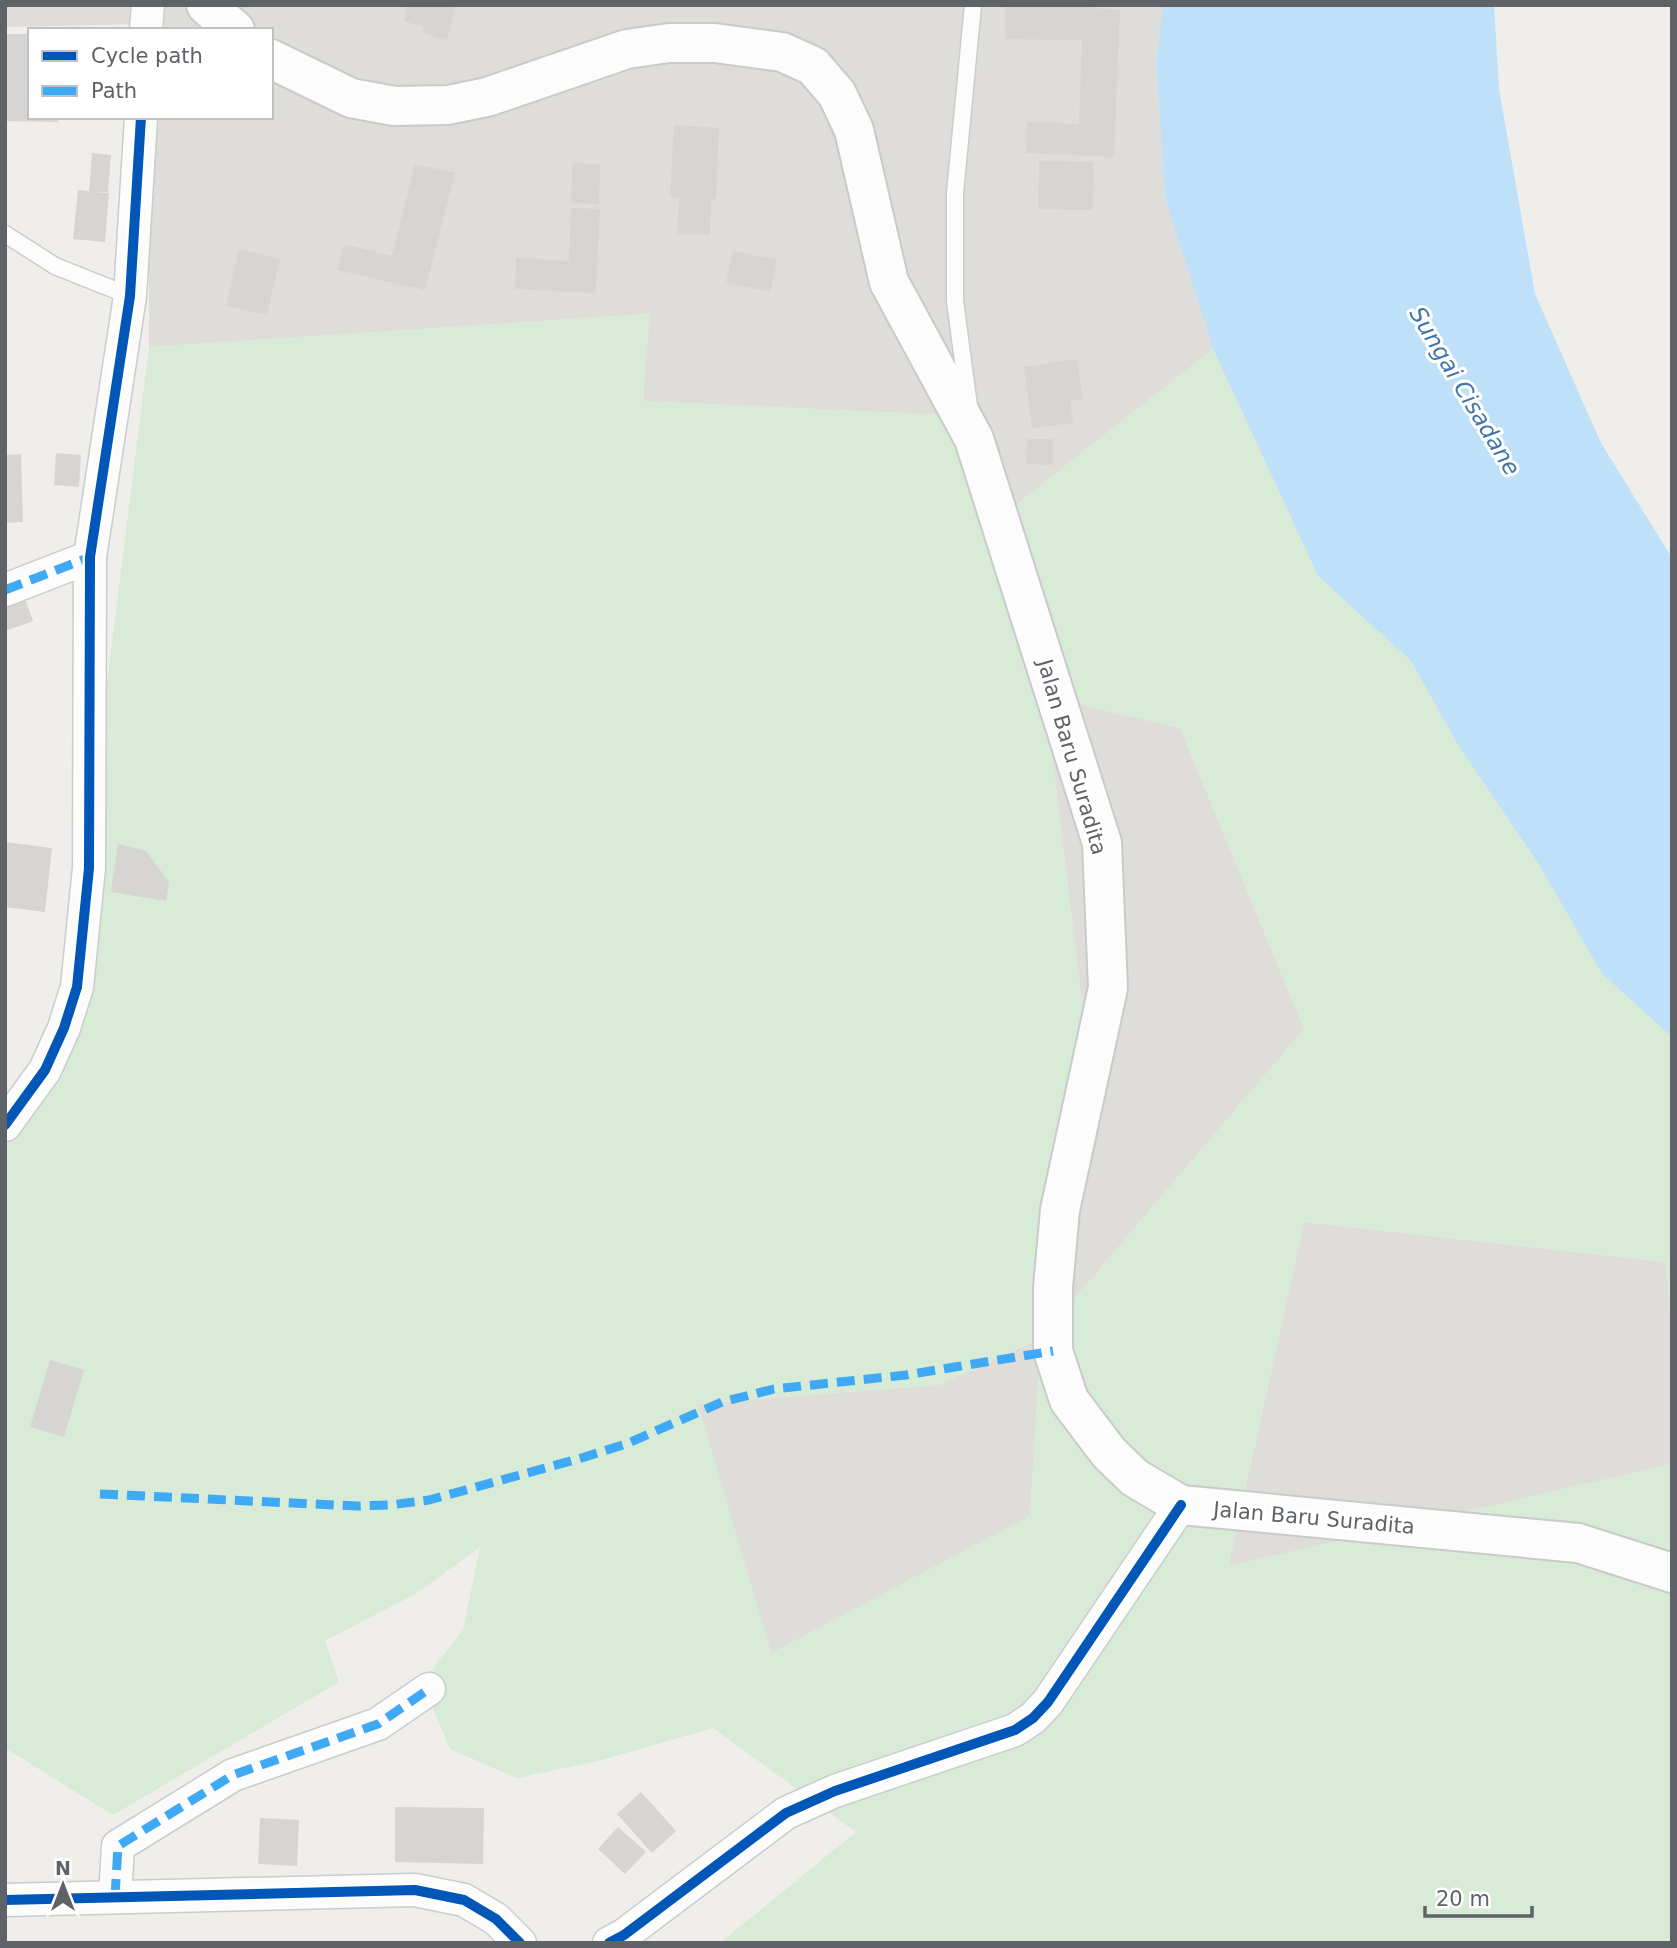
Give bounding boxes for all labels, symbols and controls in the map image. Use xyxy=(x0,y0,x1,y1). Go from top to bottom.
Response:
legend xyxy=(28,28,273,119)
text: Cycle path xyxy=(91,44,203,68)
text: Path xyxy=(91,79,137,103)
water label: Sungai Cisadane xyxy=(1404,302,1526,480)
street label: Jalan Baru Suradita xyxy=(1032,655,1111,857)
street label: Jalan Baru Suradita xyxy=(1210,1497,1416,1539)
north arrow xyxy=(28,1850,98,1920)
text: N xyxy=(55,1857,71,1879)
scale bar xyxy=(1425,1874,1532,1918)
text: 20 m xyxy=(1436,1887,1490,1911)

